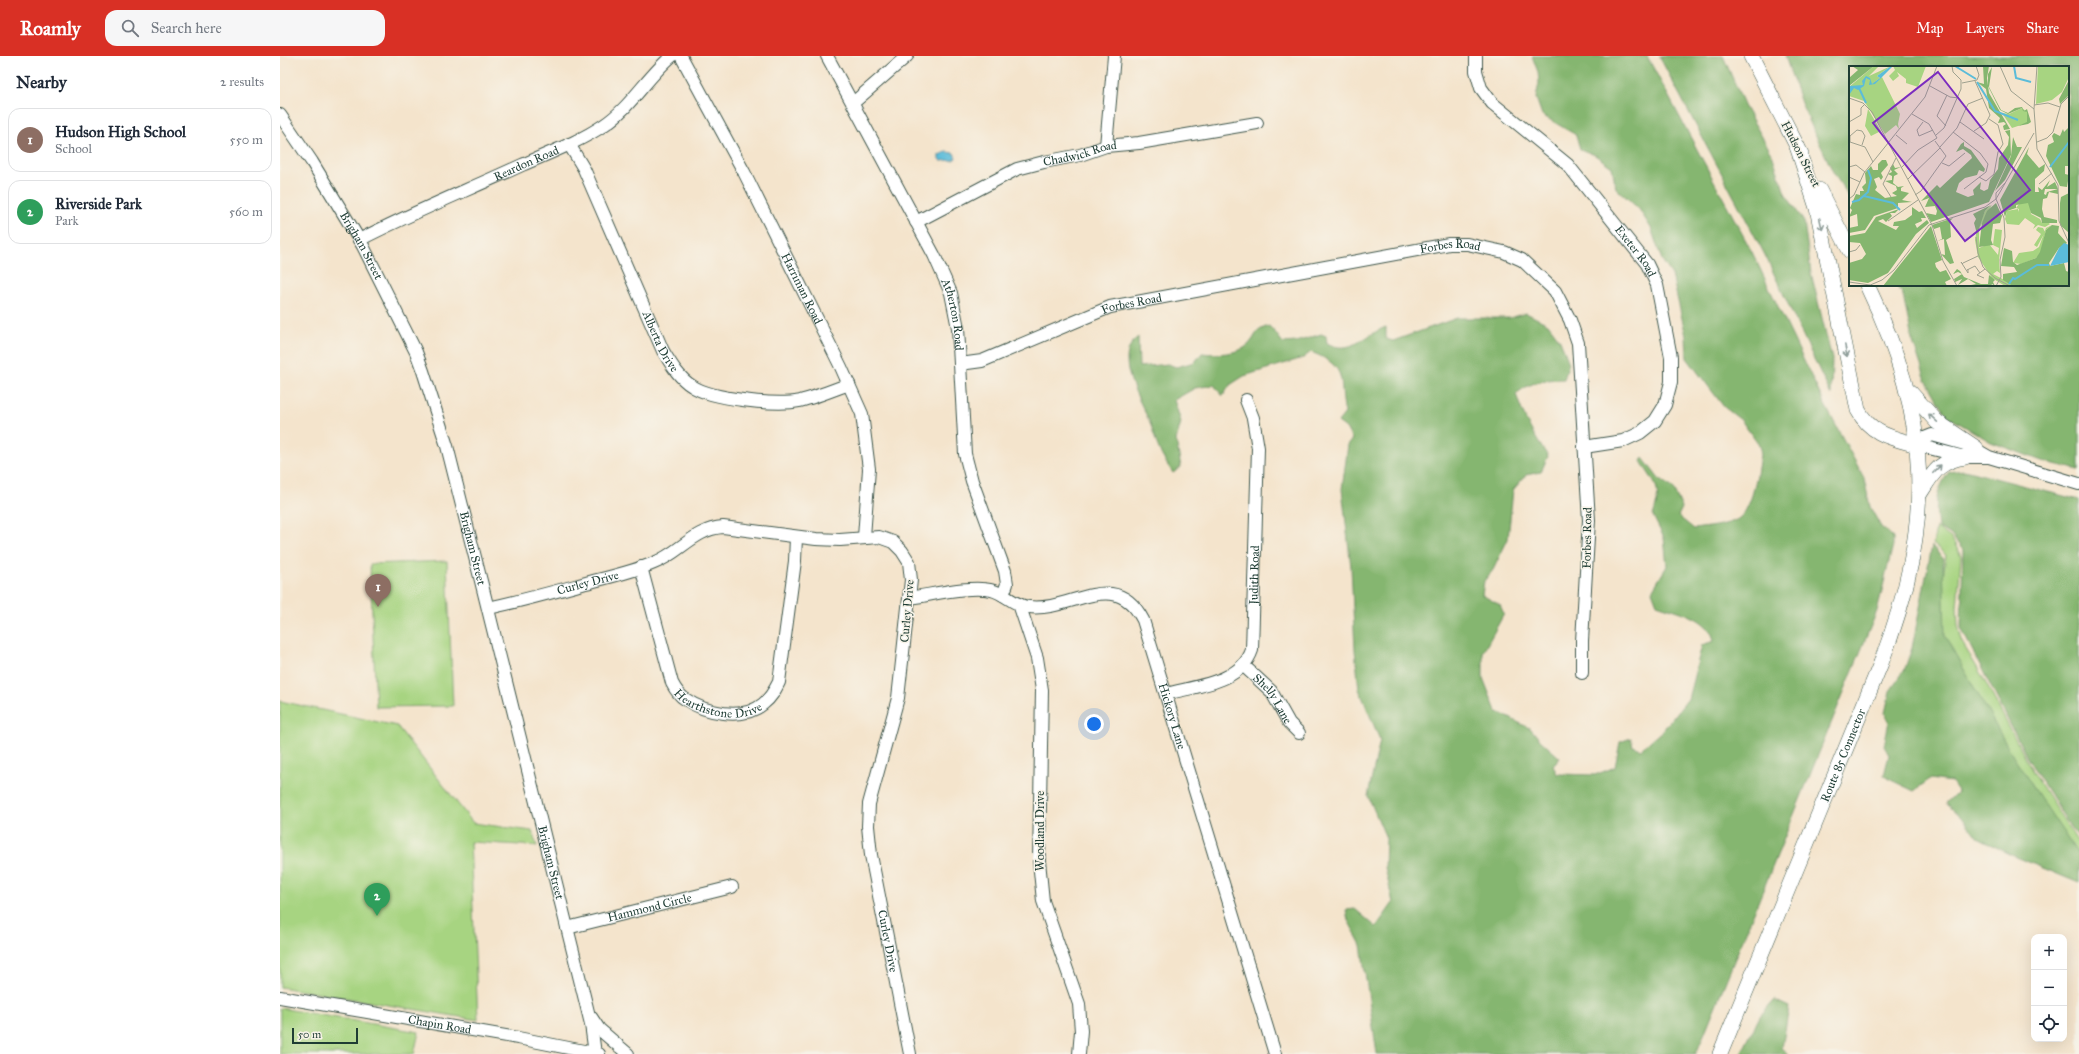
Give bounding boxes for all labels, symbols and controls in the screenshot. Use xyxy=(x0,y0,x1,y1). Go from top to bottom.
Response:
search box xyxy=(105,10,385,46)
text: Roamly xyxy=(20,17,81,40)
icon: search xyxy=(119,17,141,39)
text: Search here xyxy=(151,19,222,37)
text: Map xyxy=(1916,20,1944,37)
text: Layers xyxy=(1966,20,2004,37)
text: Share xyxy=(2026,20,2059,37)
inset map xyxy=(1849,66,2069,286)
text: Nearby xyxy=(16,72,67,93)
text: 2 results xyxy=(220,74,264,90)
street label: Hudson Street xyxy=(1778,119,1824,190)
text: Hudson High School xyxy=(55,123,186,141)
text: 1 xyxy=(27,132,33,148)
text: 550 m xyxy=(230,132,263,148)
street label: Chadwick Road xyxy=(1042,138,1117,169)
text: School xyxy=(55,141,92,157)
street label: Reardon Road xyxy=(492,143,561,184)
text: Riverside Park xyxy=(55,195,142,213)
text: 2 xyxy=(27,204,33,220)
text: 560 m xyxy=(229,204,263,220)
street label: Brigham Street xyxy=(337,209,386,283)
text: Park xyxy=(55,213,79,229)
one-way arrow xyxy=(1817,217,1825,230)
street label: Exeter Road xyxy=(1612,223,1659,279)
street label: Forbes Road xyxy=(1418,237,1482,256)
street label: Harriman Road xyxy=(778,251,825,326)
street label: Atherton Road xyxy=(938,275,966,351)
street label: Forbes Road xyxy=(1099,290,1163,317)
street label: Alberta Drive xyxy=(639,308,682,375)
one-way arrow xyxy=(1842,344,1850,357)
one-way arrow xyxy=(1928,413,1938,423)
one-way arrow xyxy=(1932,464,1942,474)
street label: Forbes Road xyxy=(1579,507,1595,569)
street label: Brigham Street xyxy=(457,510,489,587)
street label: Judith Road xyxy=(1246,545,1262,607)
street label: Curley Drive xyxy=(555,568,620,598)
pin: 1 xyxy=(365,574,391,607)
street label: Curley Drive xyxy=(897,579,917,643)
street label: Shelly Lane xyxy=(1250,671,1295,726)
street label: Hickory Lane xyxy=(1156,681,1189,751)
street label: Hearthstone Drive xyxy=(671,686,765,721)
street label: Route 85 Connector xyxy=(1818,706,1869,804)
your location xyxy=(1084,714,1104,734)
street label: Woodland Drive xyxy=(1033,791,1047,871)
street label: Brigham Street xyxy=(535,824,567,902)
pin: 2 xyxy=(364,883,390,916)
street label: Hammond Circle xyxy=(606,890,693,925)
street label: Curley Drive xyxy=(875,909,901,973)
map controls xyxy=(2031,934,2067,1042)
button: + xyxy=(2031,934,2067,970)
button: − xyxy=(2031,970,2067,1006)
button: locate xyxy=(2031,1006,2067,1042)
street label: Chapin Road xyxy=(407,1012,472,1037)
scale bar xyxy=(292,1026,358,1045)
text: 50 m xyxy=(298,1028,321,1041)

